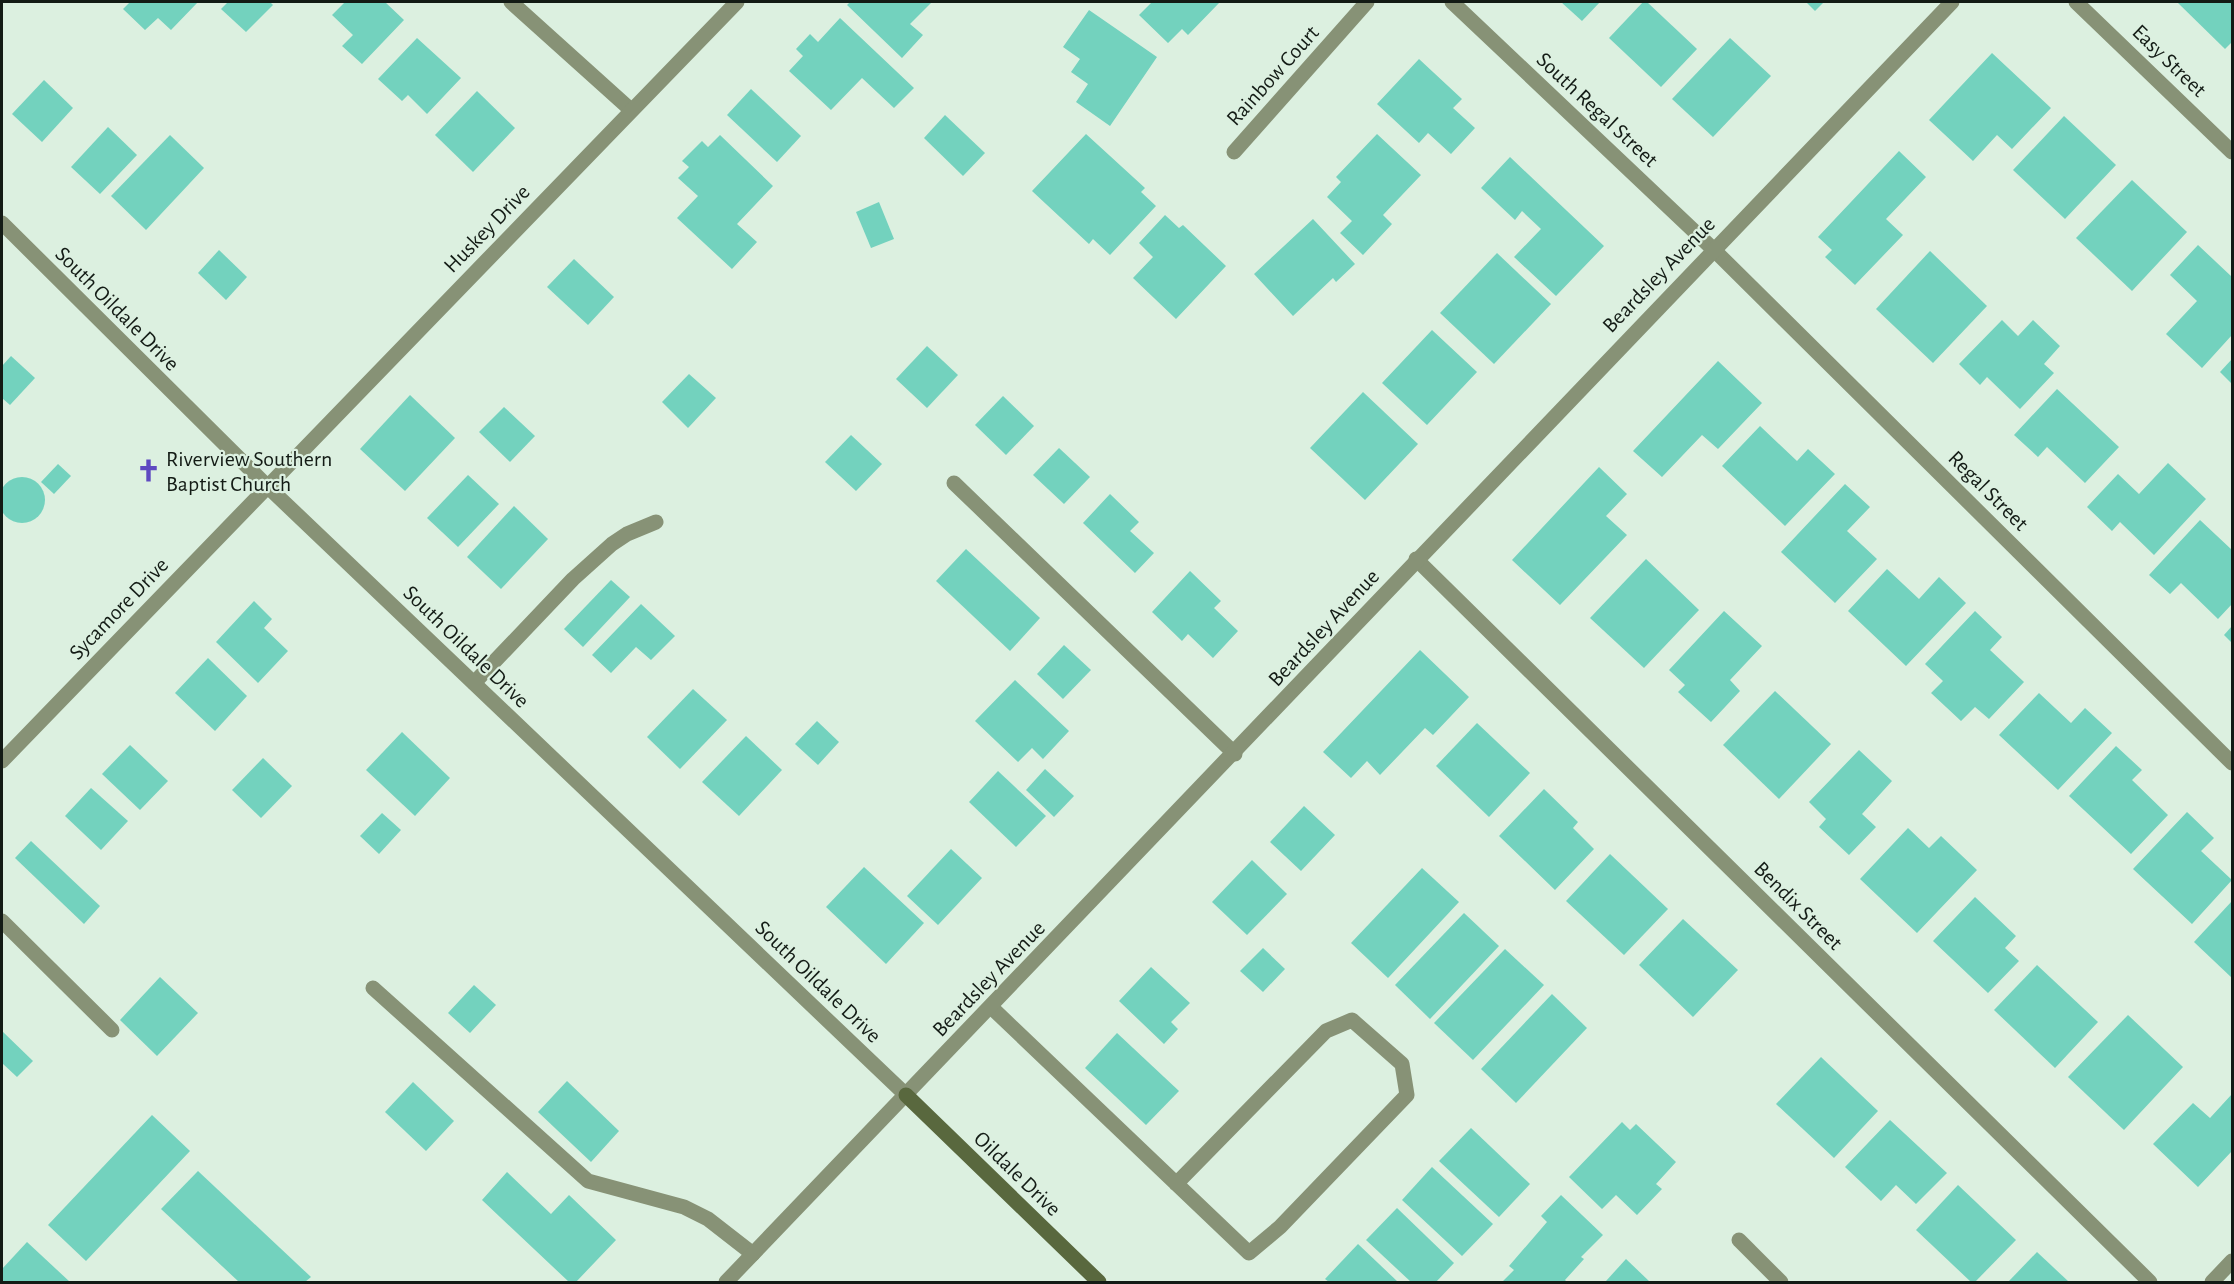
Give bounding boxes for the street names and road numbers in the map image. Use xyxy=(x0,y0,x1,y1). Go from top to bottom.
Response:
street label: Easy Street xyxy=(2128,20,2210,101)
street label: Rainbow Court xyxy=(1222,22,1323,130)
street label: South Regal Street xyxy=(1532,48,1662,171)
street label: Huskey Drive xyxy=(440,180,534,277)
street label: Beardsley Avenue xyxy=(1598,213,1719,337)
street label: South Oildale Drive xyxy=(51,242,184,375)
street label: Regal Street xyxy=(1944,447,2032,535)
street label: Sycamore Drive xyxy=(65,554,172,664)
street label: Beardsley Avenue xyxy=(1264,565,1383,690)
street label: South Oildale Drive xyxy=(399,581,533,712)
street label: Bendix Street xyxy=(1750,857,1847,954)
street label: South Oildale Drive xyxy=(751,916,885,1047)
street label: Beardsley Avenue xyxy=(928,917,1049,1041)
street label: Oildale Drive xyxy=(970,1127,1065,1220)

